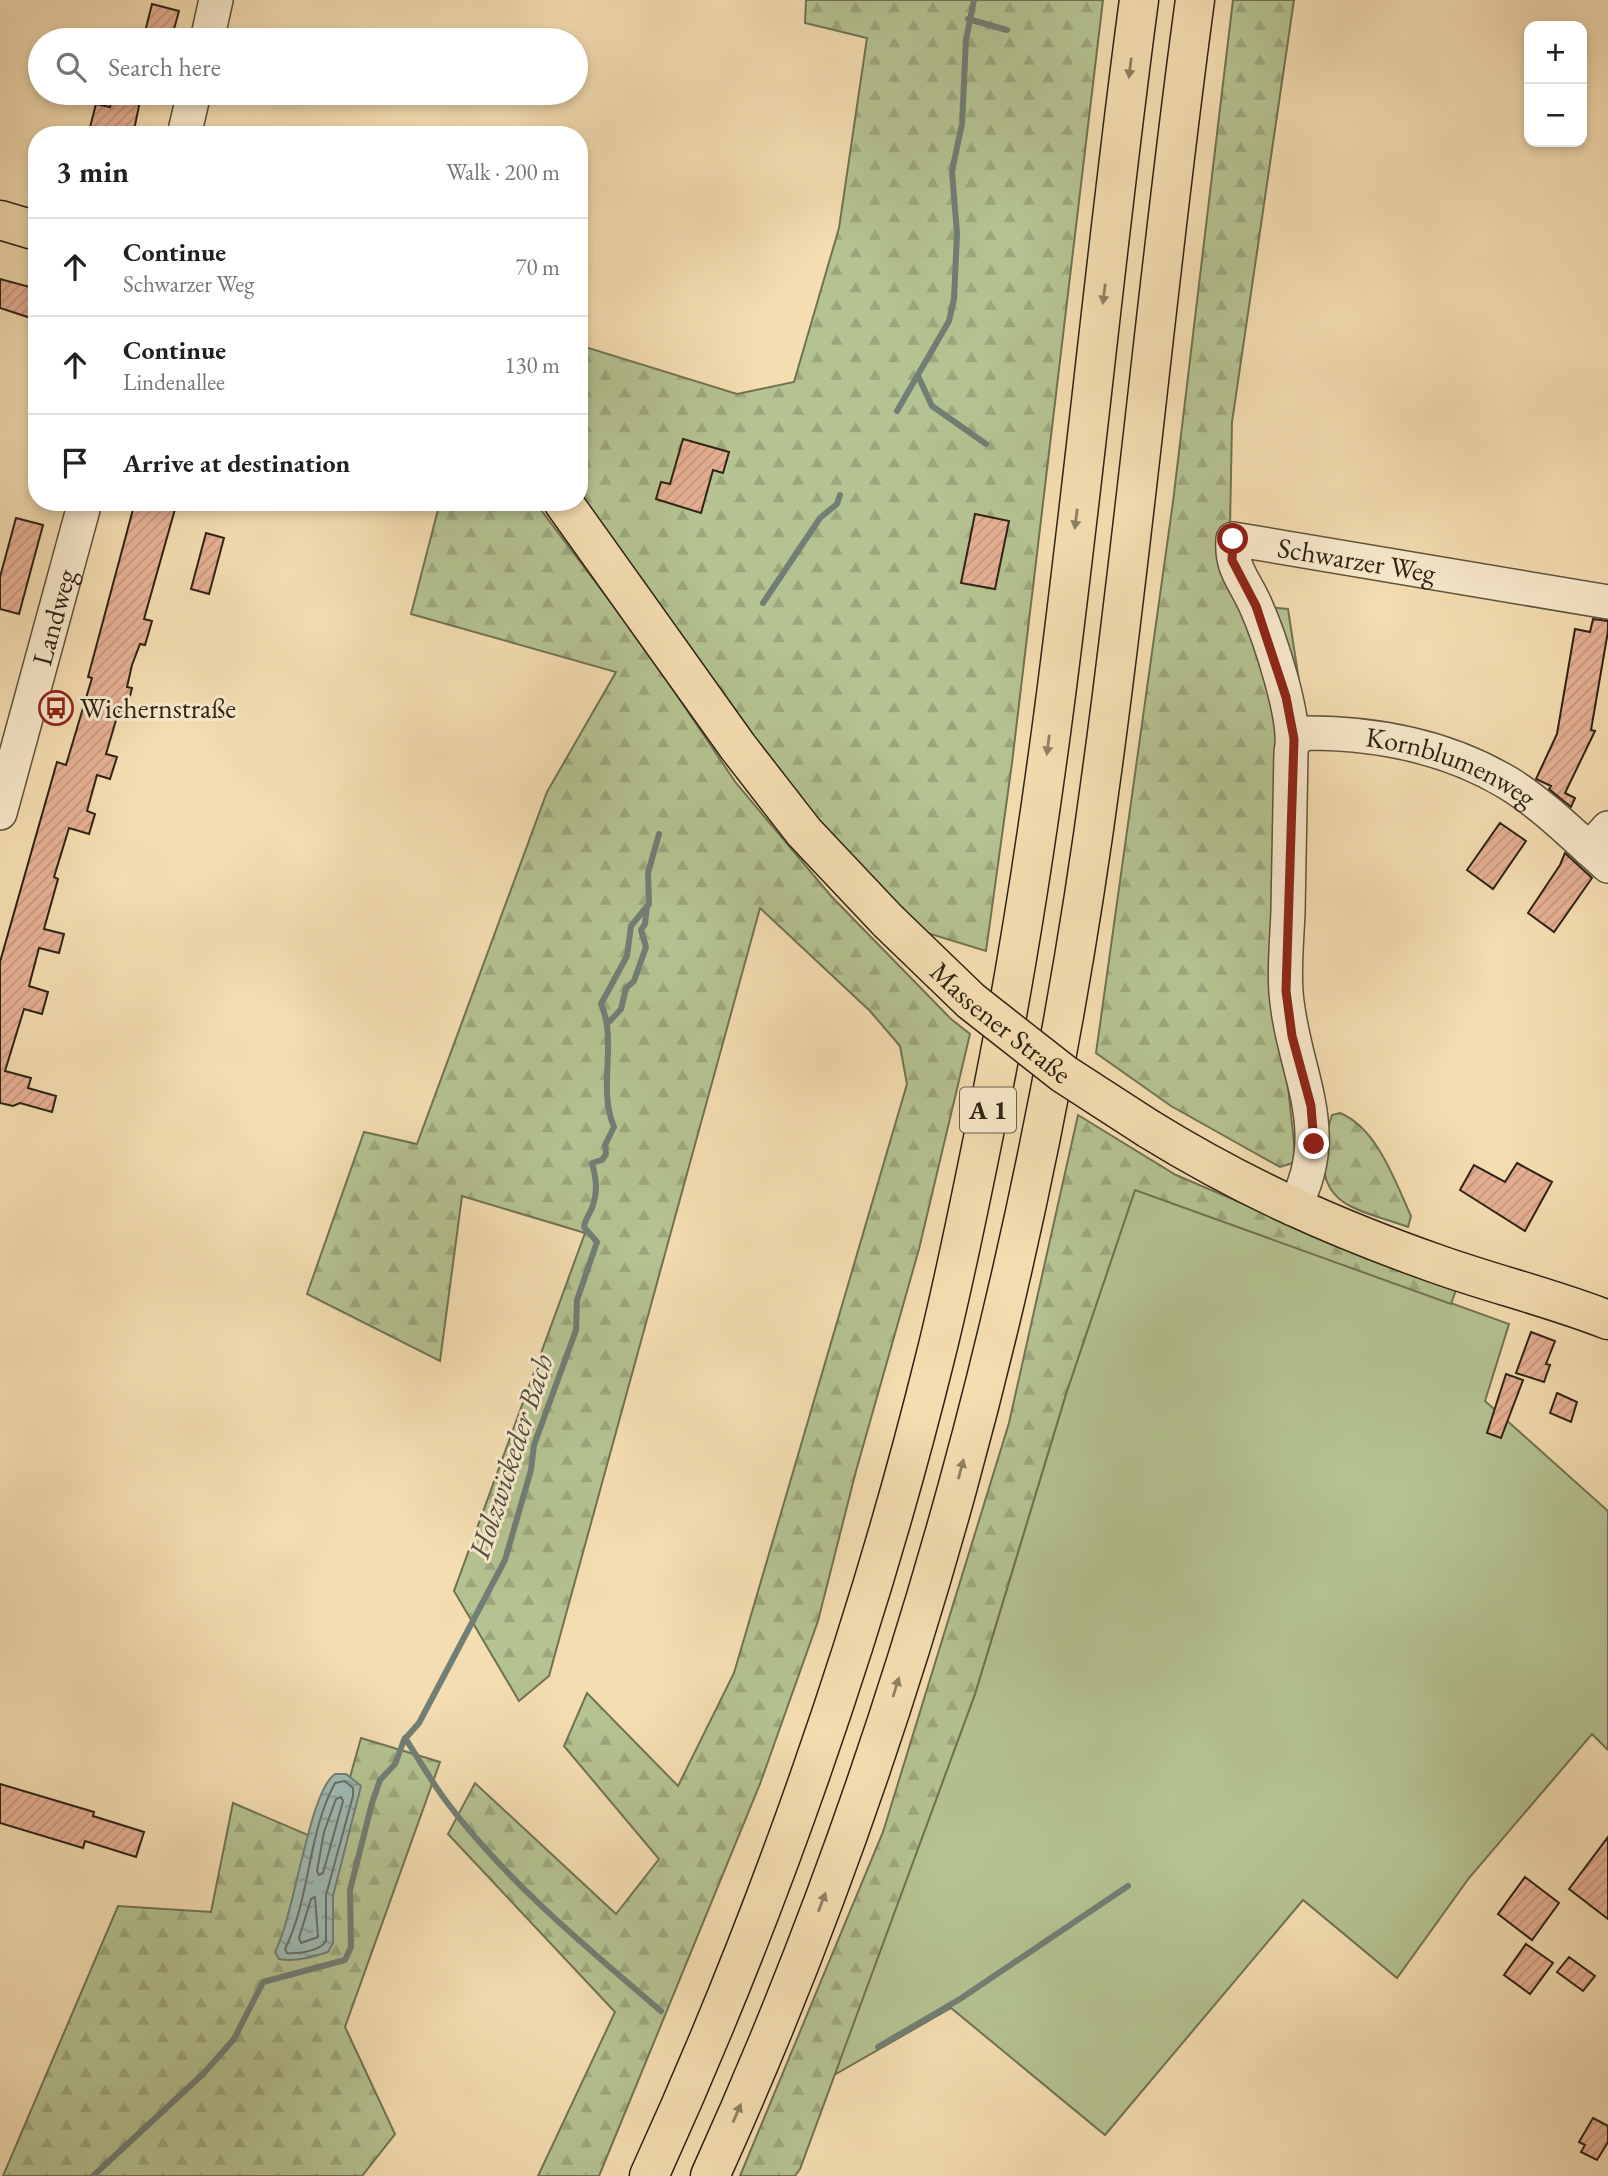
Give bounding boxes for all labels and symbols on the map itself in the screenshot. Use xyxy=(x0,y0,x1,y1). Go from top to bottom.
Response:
one-way arrow xyxy=(1125,57,1136,79)
one-way arrow xyxy=(1098,283,1109,305)
one-way arrow xyxy=(1070,509,1081,531)
route start xyxy=(1217,523,1248,554)
street label: Schwarzer Weg xyxy=(1275,529,1439,591)
street label: Landweg xyxy=(23,564,84,669)
bus stop icon: Wichernstraße xyxy=(37,689,75,727)
place label: Wichernstraße xyxy=(80,690,236,726)
street label: Kornblumenweg xyxy=(1364,718,1544,815)
one-way arrow xyxy=(1043,734,1054,756)
street label: Massener Straße xyxy=(923,954,1079,1091)
road number: A 1 xyxy=(960,1088,1016,1133)
route end xyxy=(1298,1128,1329,1159)
water label: Holzwickeder Bach xyxy=(459,1349,562,1564)
one-way arrow xyxy=(956,1458,966,1479)
one-way arrow xyxy=(891,1677,902,1698)
one-way arrow xyxy=(816,1892,827,1913)
one-way arrow xyxy=(731,2103,742,2124)

